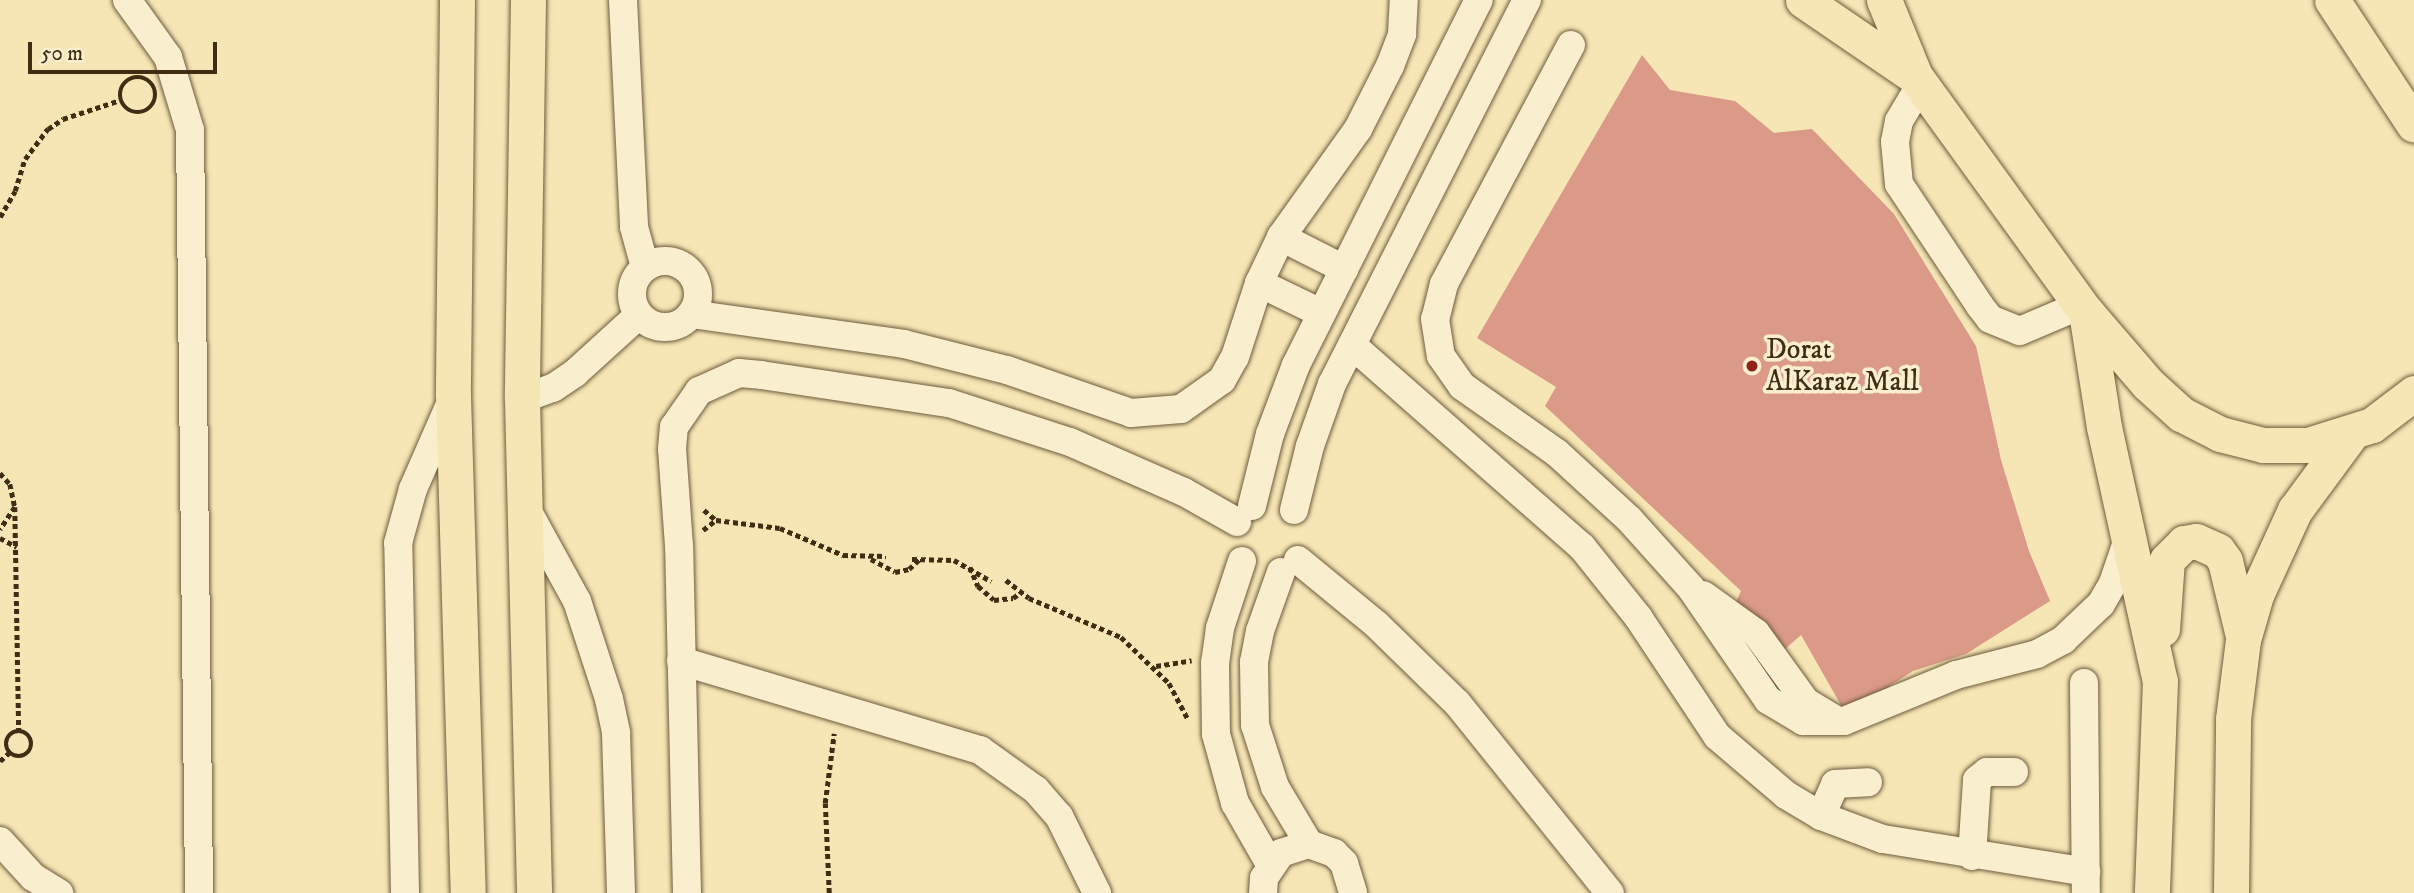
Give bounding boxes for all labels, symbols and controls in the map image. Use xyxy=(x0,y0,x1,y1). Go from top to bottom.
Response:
scale bar xyxy=(32,28,220,72)
text: 50 m xyxy=(41,41,83,67)
place label: Dorat AlKaraz Mall xyxy=(1766,333,1919,399)
marker: Dorat AlKaraz Mall xyxy=(1744,358,1760,374)

